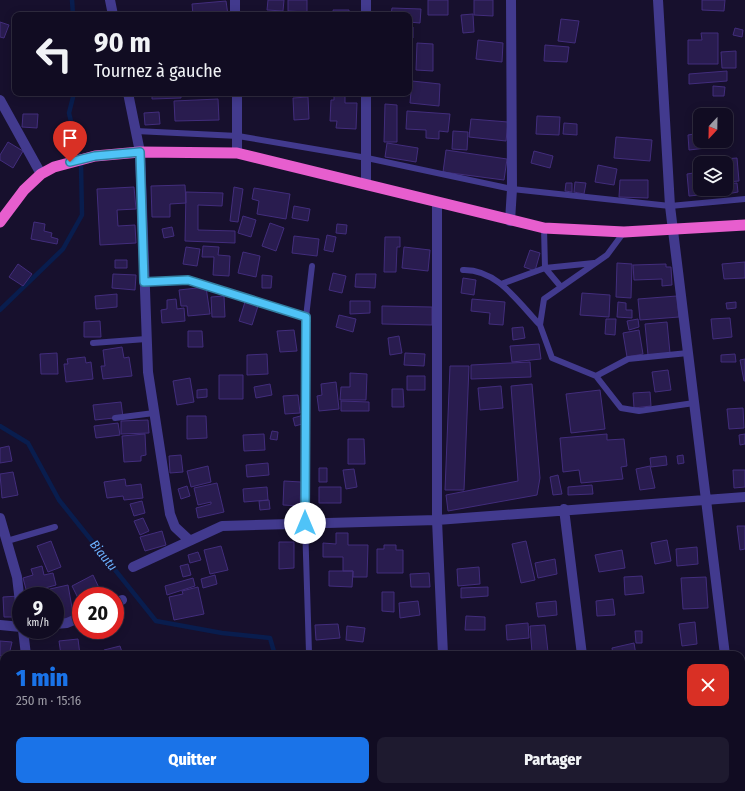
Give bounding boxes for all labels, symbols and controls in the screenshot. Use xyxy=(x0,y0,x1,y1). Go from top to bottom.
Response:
text: 90 m xyxy=(94,26,151,59)
icon: left xyxy=(28,28,80,80)
text: Tournez à gauche xyxy=(94,60,222,82)
north arrow xyxy=(693,108,733,148)
map controls xyxy=(693,108,733,196)
pin xyxy=(53,121,87,162)
icon: arrive xyxy=(59,127,81,149)
button: layers xyxy=(693,156,733,196)
position arrow xyxy=(284,502,326,544)
water label: Biautu xyxy=(87,537,121,574)
speed limit sign: 20 xyxy=(72,587,124,639)
text: 9 xyxy=(33,596,43,620)
text: km/h xyxy=(27,617,49,629)
text: 1 min xyxy=(16,664,68,692)
button: close xyxy=(687,664,729,706)
text: 250 m · 15:16 xyxy=(16,693,81,708)
button: Quitter xyxy=(16,737,369,783)
button: Partager xyxy=(377,737,729,783)

